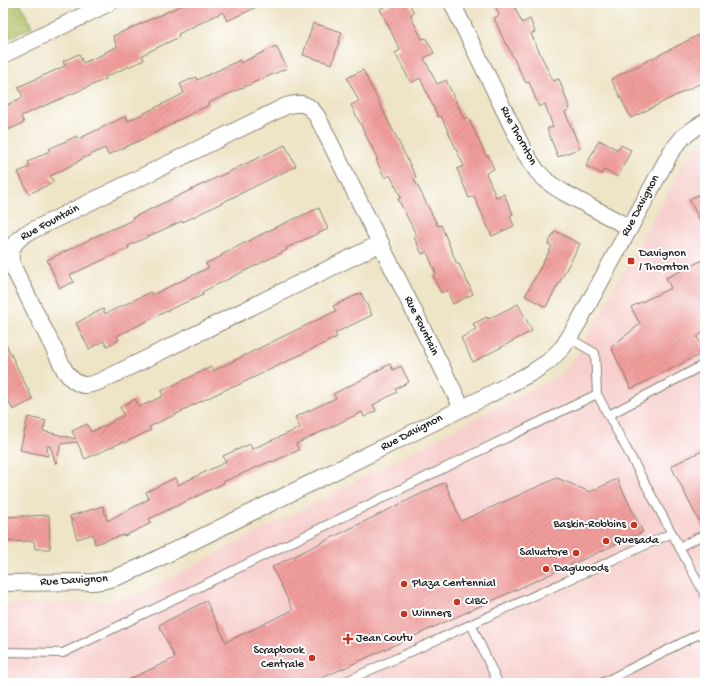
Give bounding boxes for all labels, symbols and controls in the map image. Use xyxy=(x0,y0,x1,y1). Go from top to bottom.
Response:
street label: Rue Thornton xyxy=(497,104,540,168)
street label: Rue Davignon xyxy=(619,173,663,239)
street label: Rue Fountain xyxy=(18,202,82,244)
place label: Davignon / Thornton xyxy=(638,247,689,275)
marker: Davignon / Thornton xyxy=(626,256,636,266)
street label: Rue Fountain xyxy=(401,294,442,358)
street label: Rue Davignon xyxy=(379,411,446,455)
place label: Baskin-Robbins xyxy=(552,518,627,532)
marker: Baskin-Robbins xyxy=(629,520,639,530)
place label: Quesada xyxy=(614,534,659,548)
marker: Quesada xyxy=(601,536,611,546)
place label: Salvatore xyxy=(520,546,569,560)
marker: Salvatore xyxy=(571,548,581,558)
place label: Dagwoods xyxy=(553,562,609,576)
marker: Dagwoods xyxy=(541,564,551,574)
street label: Rue Davignon xyxy=(40,572,109,590)
place label: Plaza Centennial xyxy=(411,577,496,591)
marker: Plaza Centennial xyxy=(399,579,409,589)
place label: CIBC xyxy=(465,595,489,609)
marker: CIBC xyxy=(452,597,462,607)
place label: Winners xyxy=(412,607,452,621)
marker: Winners xyxy=(399,609,409,619)
place label: Jean Coutu xyxy=(356,632,413,646)
marker: Jean Coutu xyxy=(343,634,353,644)
place label: Scrapbook Centrale xyxy=(253,644,306,672)
marker: Scrapbook Centrale xyxy=(307,653,317,663)

